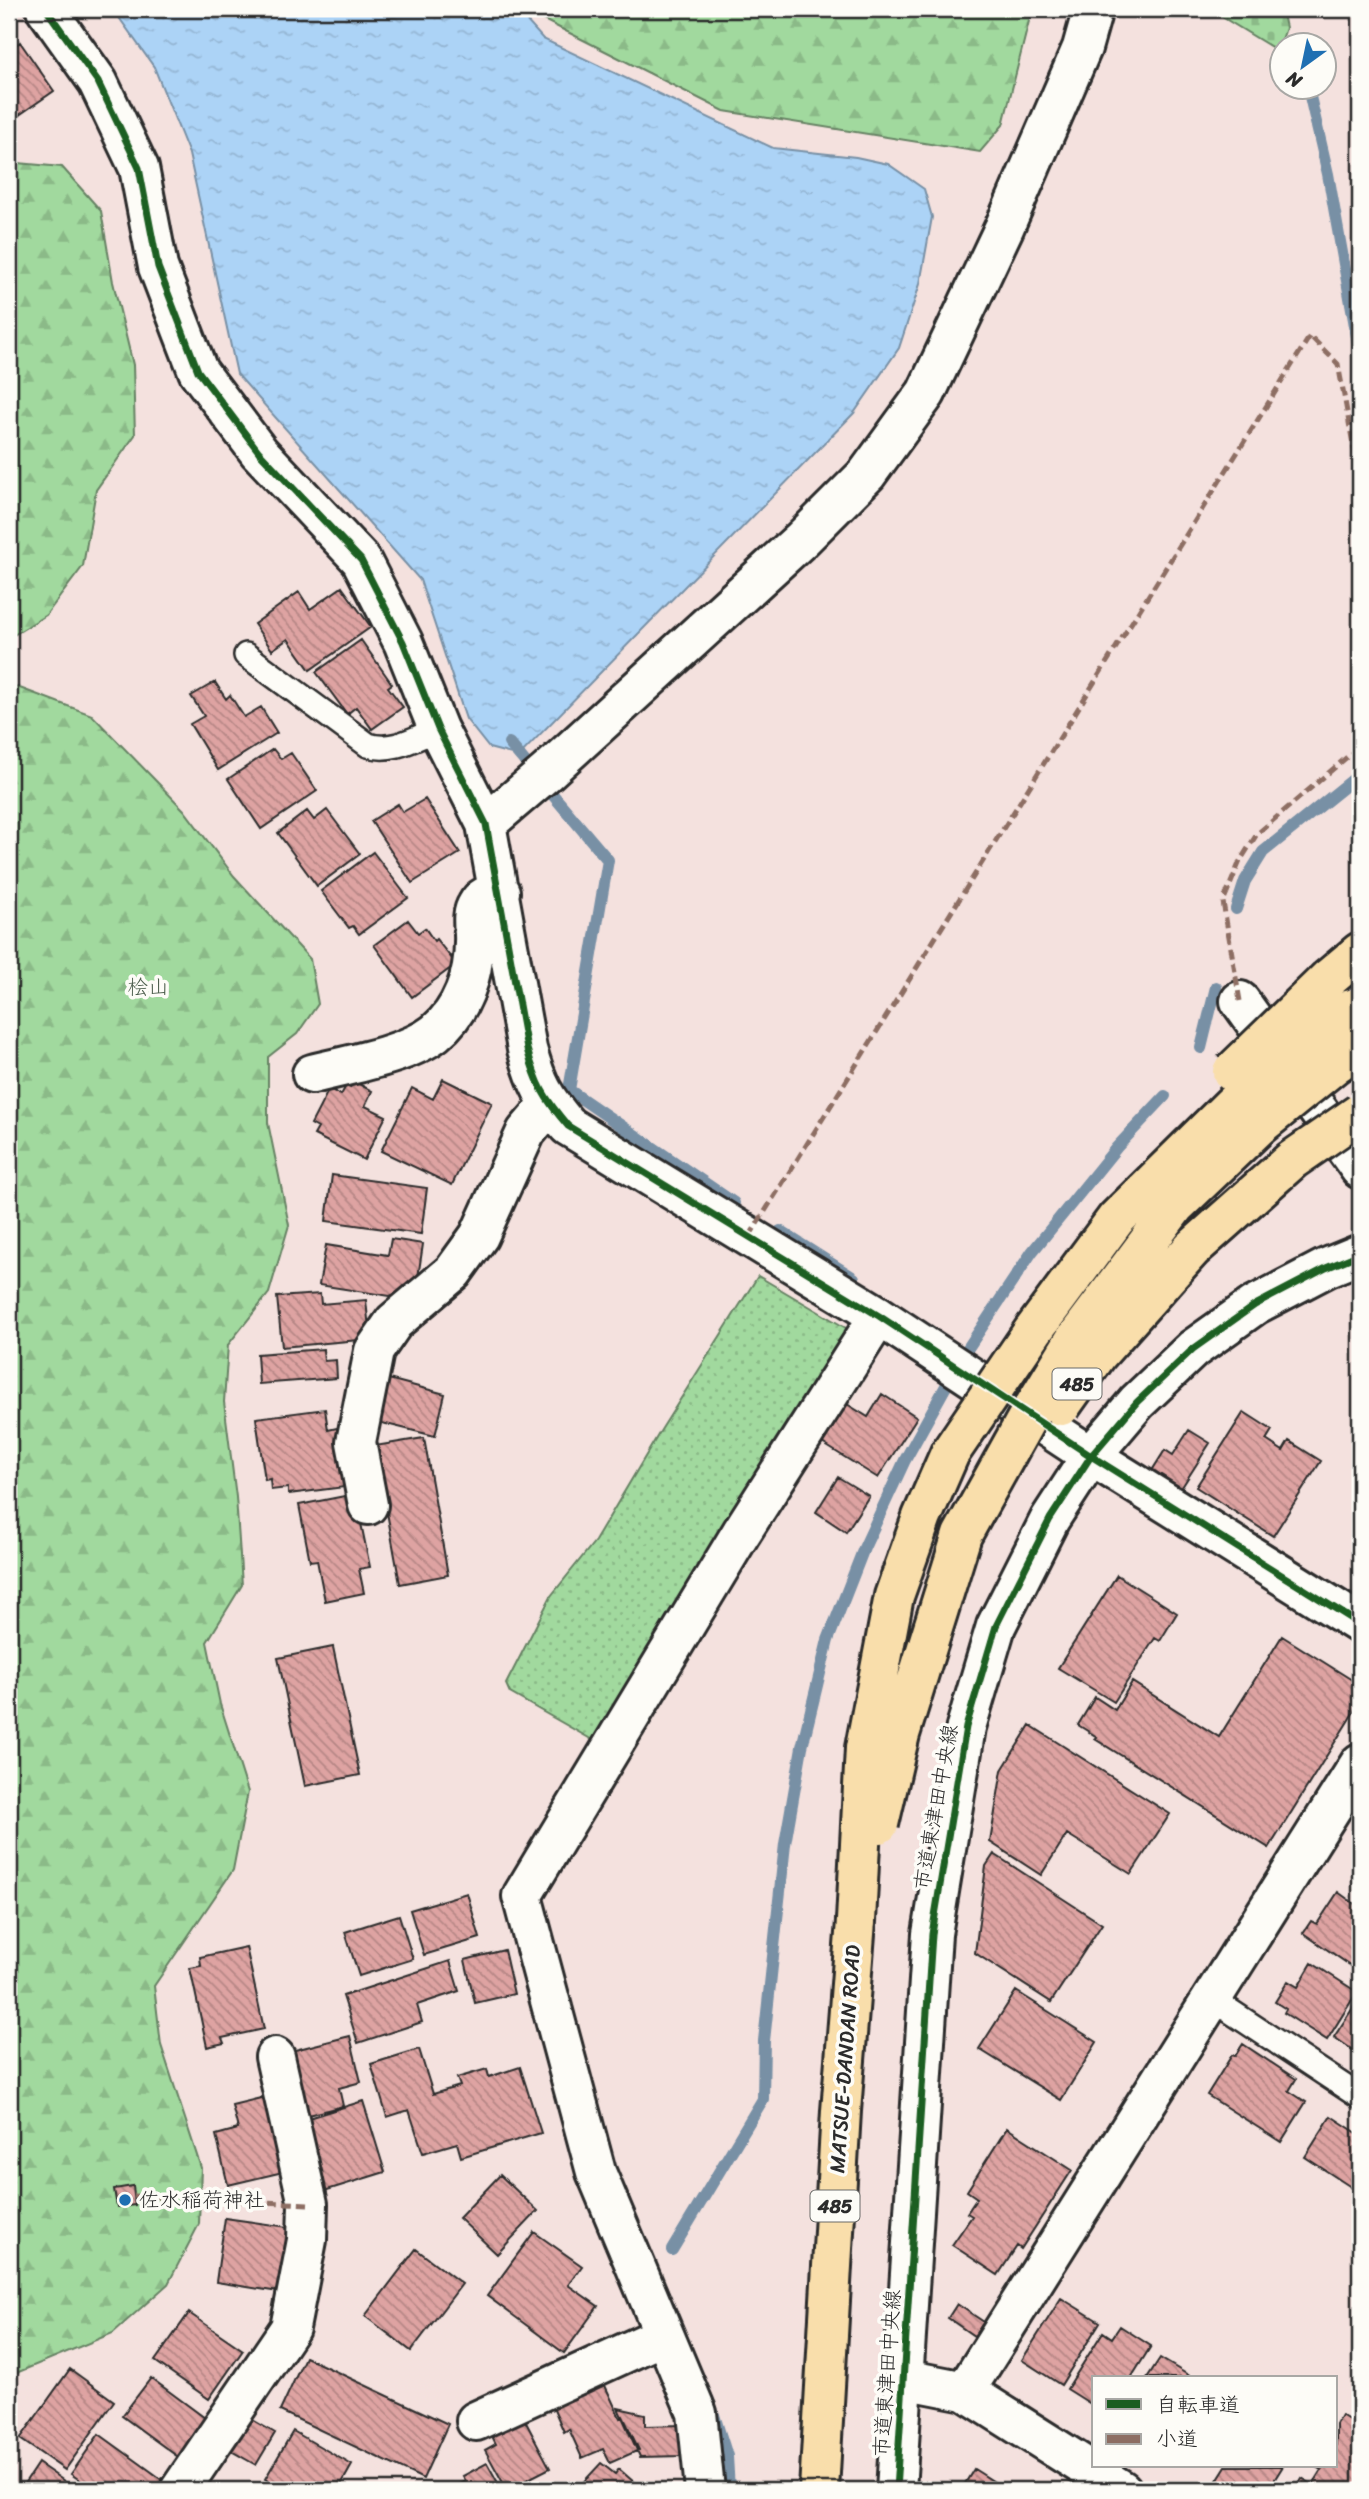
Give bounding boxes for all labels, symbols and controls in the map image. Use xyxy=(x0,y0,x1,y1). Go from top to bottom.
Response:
north arrow xyxy=(1268,32,1338,102)
text: N xyxy=(1279,62,1309,98)
park label: 桧山 xyxy=(127,968,169,1006)
road number: 485 xyxy=(1052,1368,1102,1400)
street label: 市道東津田中央線 xyxy=(903,1721,969,1893)
street label: MATSUE-DANDAN ROAD xyxy=(818,1943,872,2174)
place label: 佐水稲荷神社 xyxy=(139,2181,265,2219)
road number: 485 xyxy=(810,2190,860,2222)
marker: 佐水稲荷神社 xyxy=(117,2192,133,2208)
street label: 市道東津田中央線 xyxy=(862,2288,912,2458)
legend xyxy=(1092,2376,1338,2468)
text: 自転車道 xyxy=(1156,2386,1240,2424)
text: 小道 xyxy=(1156,2420,1198,2458)

